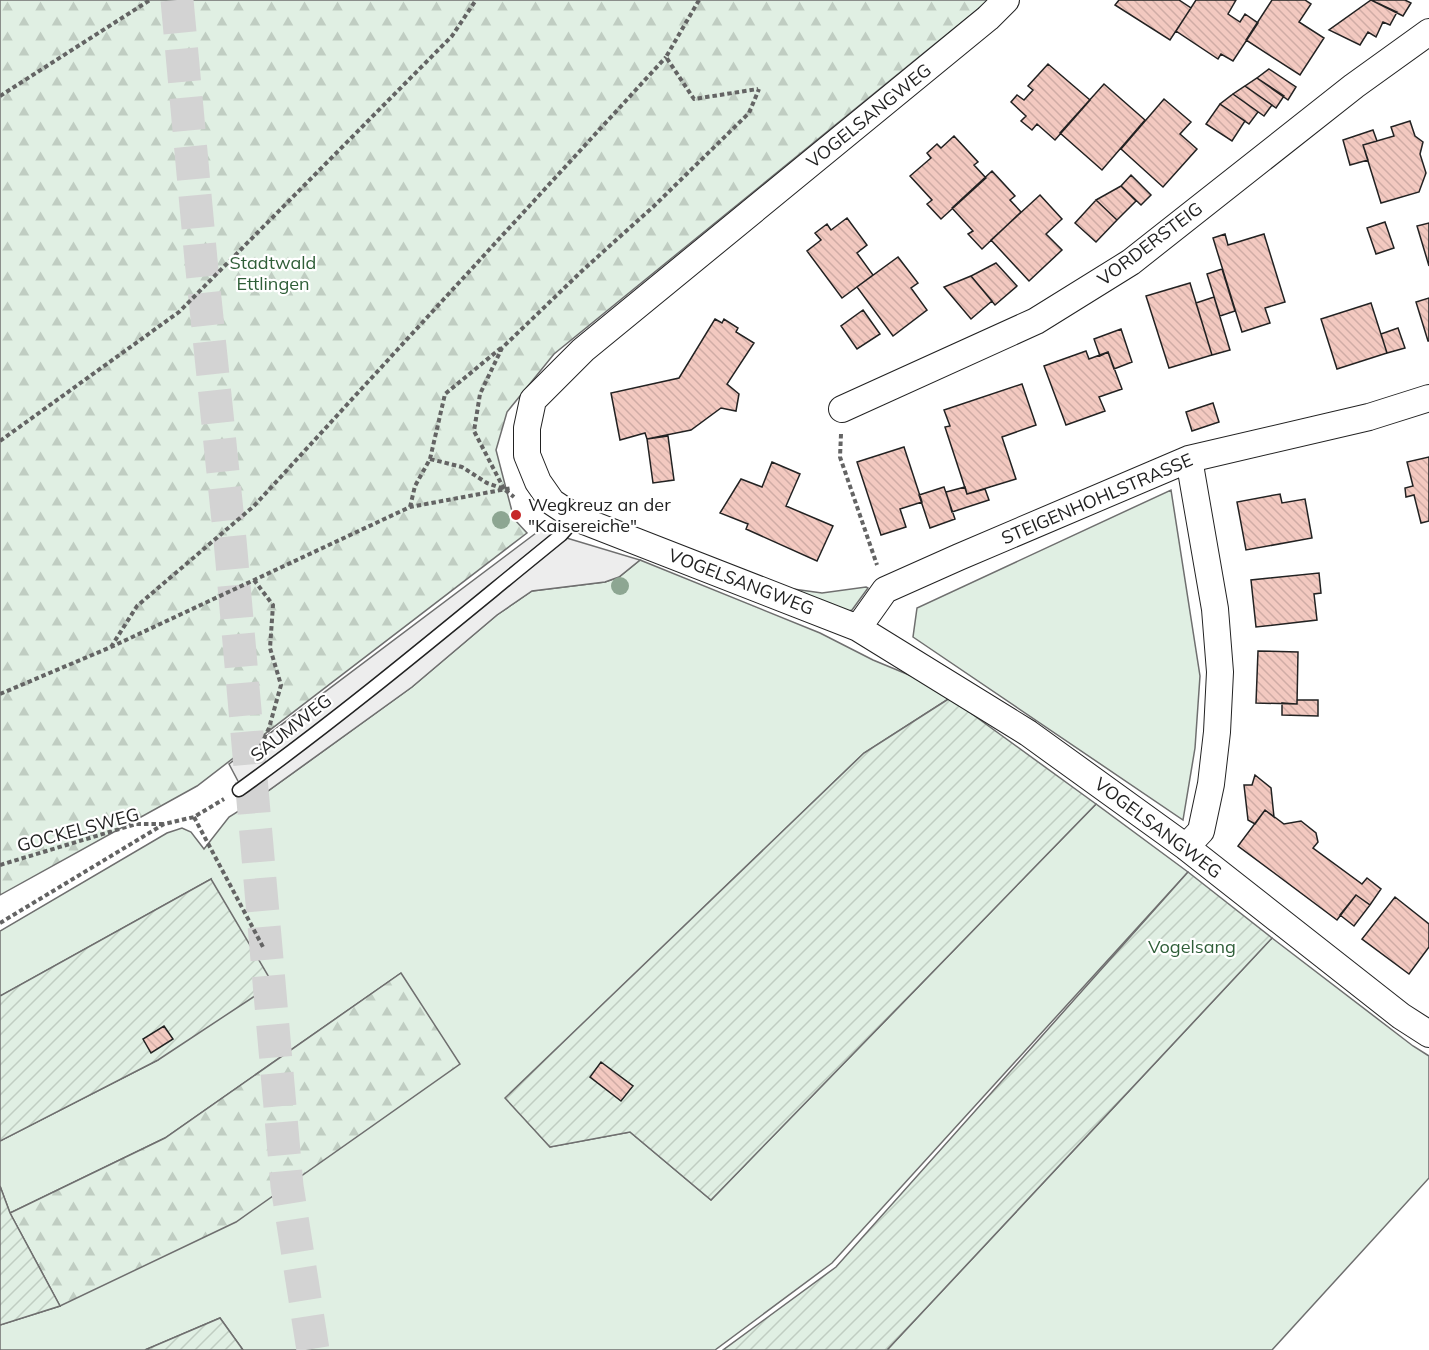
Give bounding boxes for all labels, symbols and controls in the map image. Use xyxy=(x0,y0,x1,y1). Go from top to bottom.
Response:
street label: VOGELSANGWEG xyxy=(802,58,936,173)
street label: VORDERSTEIG xyxy=(1093,197,1207,290)
park label: Stadtwald Ettlingen xyxy=(230,251,316,295)
street label: STEIGENHOHLSTRASSE xyxy=(998,448,1196,549)
place label: Wegkreuz an der "Kaisereiche" xyxy=(528,493,671,537)
marker: Wegkreuz an der "Kaisereiche" xyxy=(509,508,523,522)
street label: VOGELSANGWEG xyxy=(665,543,817,620)
street label: SAUMWEG xyxy=(246,689,336,766)
street label: VOGELSANGWEG xyxy=(1090,772,1227,883)
street label: GOCKELSWEG xyxy=(14,802,141,857)
park label: Vogelsang xyxy=(1148,935,1236,958)

